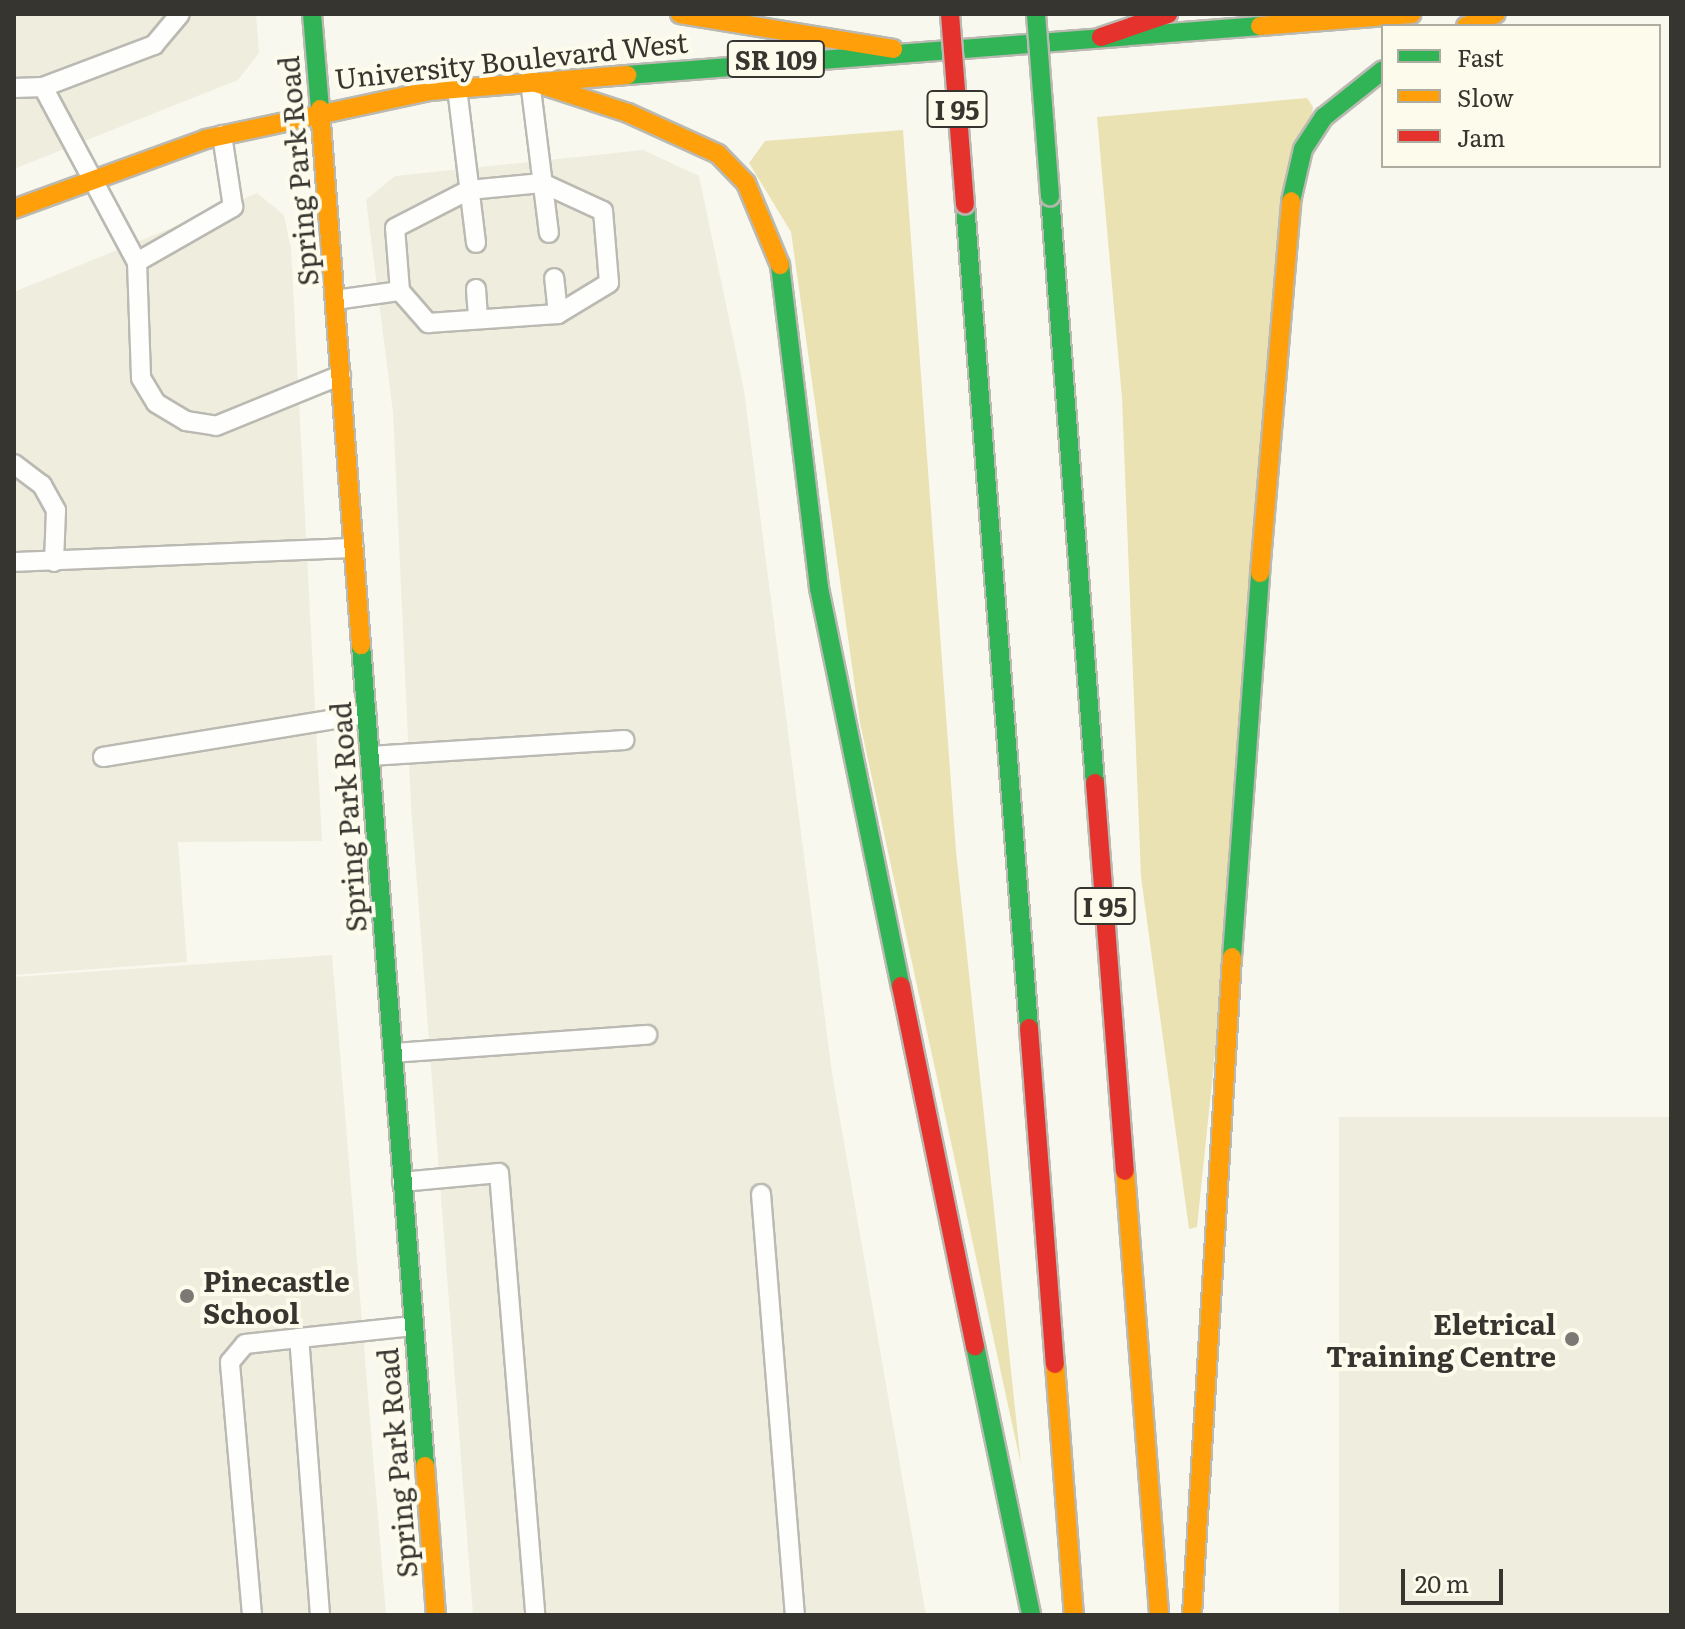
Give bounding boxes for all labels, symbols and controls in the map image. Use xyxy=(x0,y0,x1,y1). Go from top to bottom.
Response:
street label: University Boulevard West xyxy=(333,24,689,94)
legend xyxy=(1381,24,1661,168)
road number: SR 109 xyxy=(726,37,826,81)
text: Fast xyxy=(1457,39,1504,74)
street label: Spring Park Road xyxy=(270,54,324,288)
text: Slow xyxy=(1457,79,1514,114)
road number: I 95 xyxy=(925,87,989,131)
text: Jam xyxy=(1457,119,1505,154)
street label: Spring Park Road xyxy=(322,701,372,933)
road number: I 95 xyxy=(1073,884,1137,928)
place label: Pinecastle School xyxy=(203,1263,350,1329)
marker: Pinecastle School xyxy=(178,1287,196,1305)
place label: Eletrical Training Centre xyxy=(1326,1306,1556,1372)
marker: Eletrical Training Centre xyxy=(1563,1330,1581,1348)
street label: Spring Park Road xyxy=(369,1346,423,1580)
scale bar xyxy=(1405,1553,1507,1603)
text: 20 m xyxy=(1415,1565,1469,1600)

